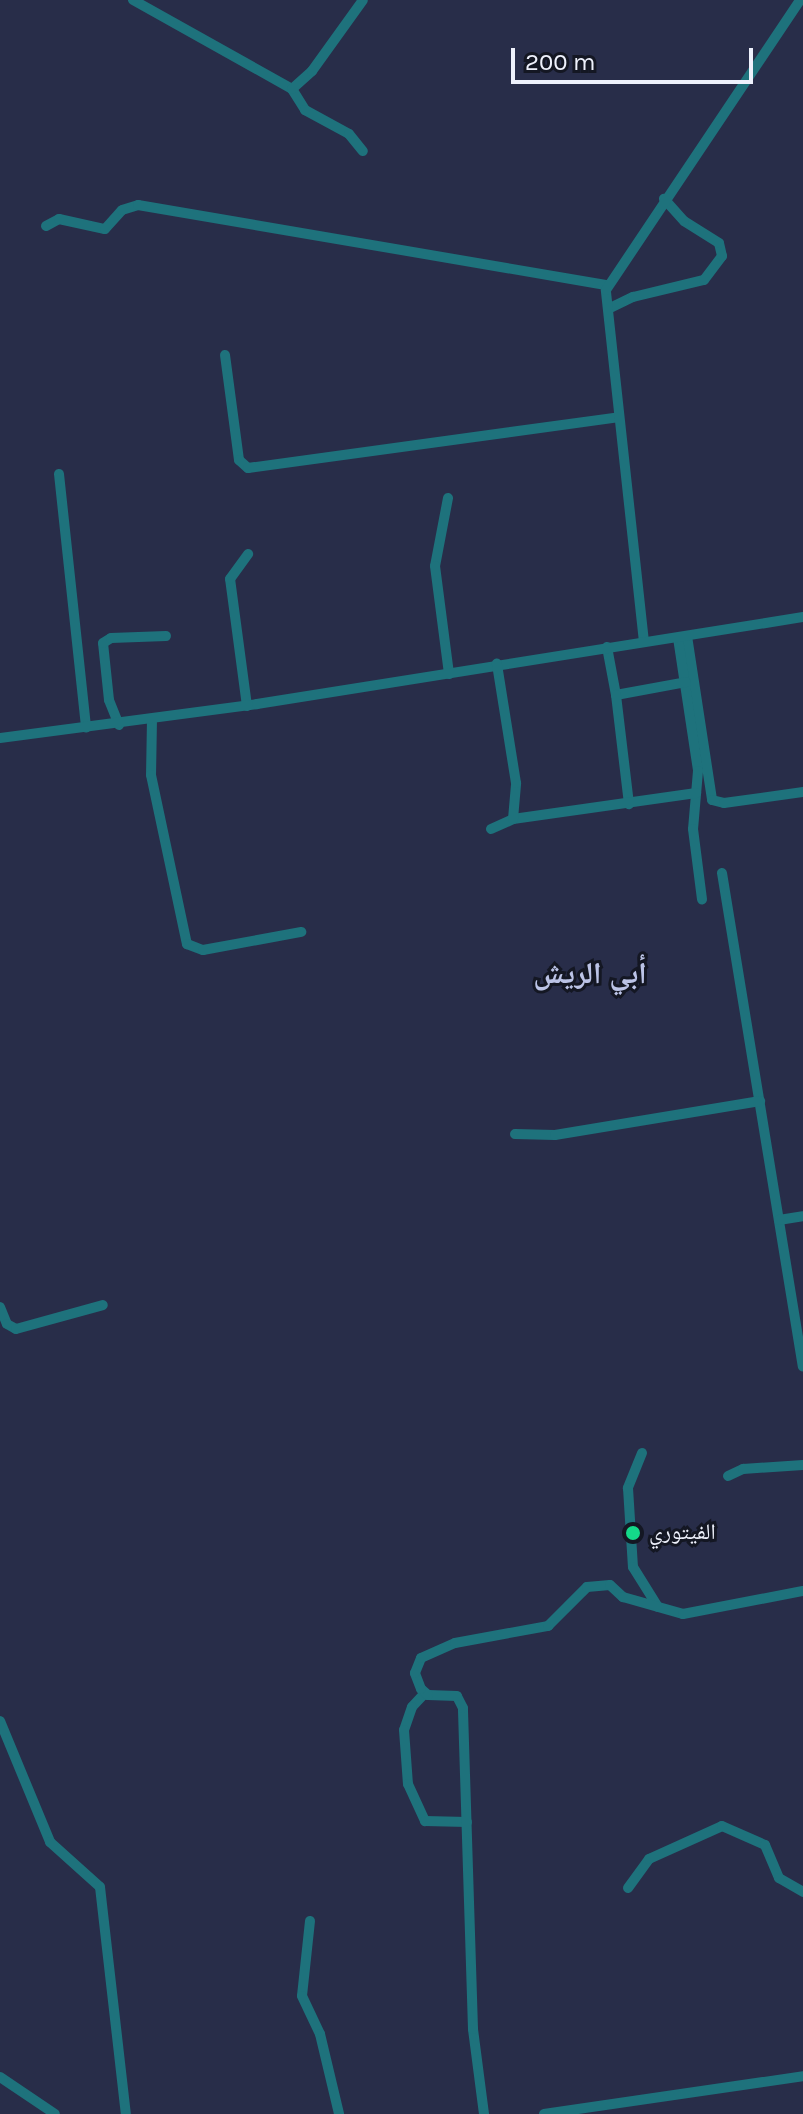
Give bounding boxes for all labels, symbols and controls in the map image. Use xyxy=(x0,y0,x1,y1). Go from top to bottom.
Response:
scale bar xyxy=(515,32,757,82)
text: 200 m xyxy=(525,48,596,76)
district label: أبي الريش xyxy=(533,955,647,991)
place label: الفيتوري xyxy=(649,1520,716,1546)
marker: الفيتوري xyxy=(624,1524,642,1542)

